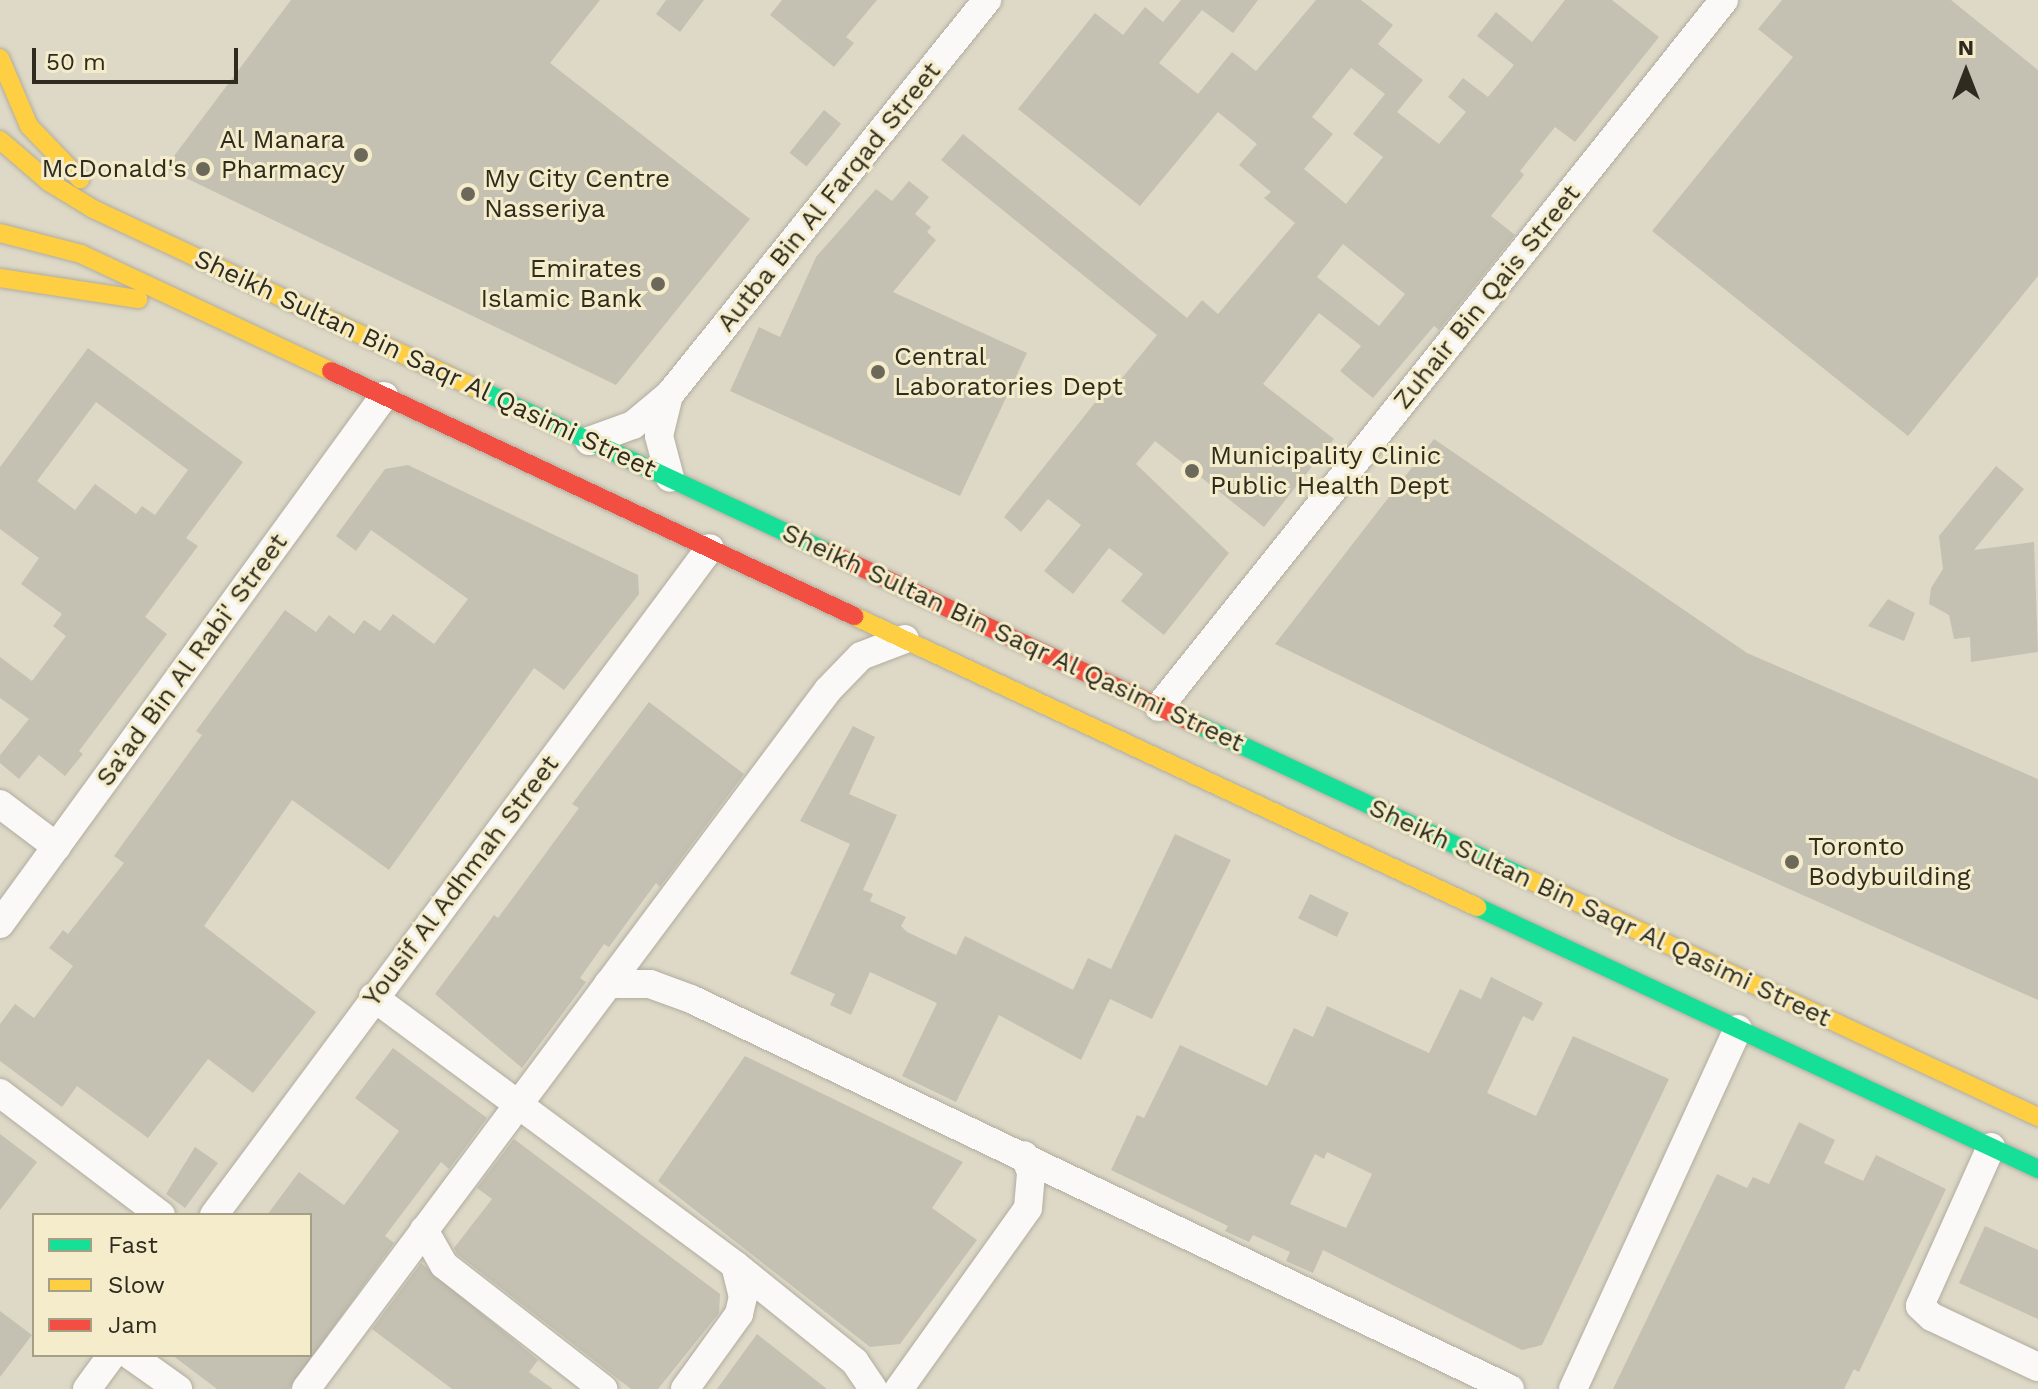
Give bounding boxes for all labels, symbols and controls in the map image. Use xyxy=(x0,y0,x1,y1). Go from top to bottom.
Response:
scale bar xyxy=(36,32,242,82)
north arrow xyxy=(1926,32,2006,112)
text: N xyxy=(1958,35,1974,60)
text: 50 m xyxy=(46,48,106,76)
street label: Autba Bin Al Farqad Street xyxy=(710,55,948,339)
place label: Al Manara Pharmacy xyxy=(218,124,345,186)
marker: Al Manara Pharmacy xyxy=(352,146,370,164)
place label: McDonald's xyxy=(42,153,187,185)
marker: McDonald's xyxy=(194,160,212,178)
place label: My City Centre Nasseriya xyxy=(484,163,671,224)
street label: Zuhair Bin Qais Street xyxy=(1387,178,1587,416)
marker: My City Centre Nasseriya xyxy=(459,185,477,203)
street label: Sheikh Sultan Bin Saqr Al Qasimi Street xyxy=(188,242,662,486)
place label: Emirates Islamic Bank xyxy=(481,253,642,314)
marker: Emirates Islamic Bank xyxy=(649,275,667,293)
place label: Central Laboratories Dept xyxy=(894,341,1123,402)
marker: Central Laboratories Dept xyxy=(869,363,887,381)
place label: Municipality Clinic Public Health Dept xyxy=(1210,440,1449,502)
marker: Municipality Clinic Public Health Dept xyxy=(1181,460,1203,482)
street label: Sheikh Sultan Bin Saqr Al Qasimi Street xyxy=(776,516,1250,760)
street label: Sa'ad Bin Al Rabi' Street xyxy=(89,527,295,793)
street label: Yousif Al Adhmah Street xyxy=(355,748,567,1014)
street label: Sheikh Sultan Bin Saqr Al Qasimi Street xyxy=(1363,791,1837,1035)
place label: Toronto Bodybuilding xyxy=(1808,831,1971,892)
marker: Toronto Bodybuilding xyxy=(1783,853,1801,871)
legend xyxy=(32,1213,312,1357)
text: Fast xyxy=(108,1231,158,1259)
text: Slow xyxy=(108,1271,165,1299)
text: Jam xyxy=(108,1311,158,1339)

